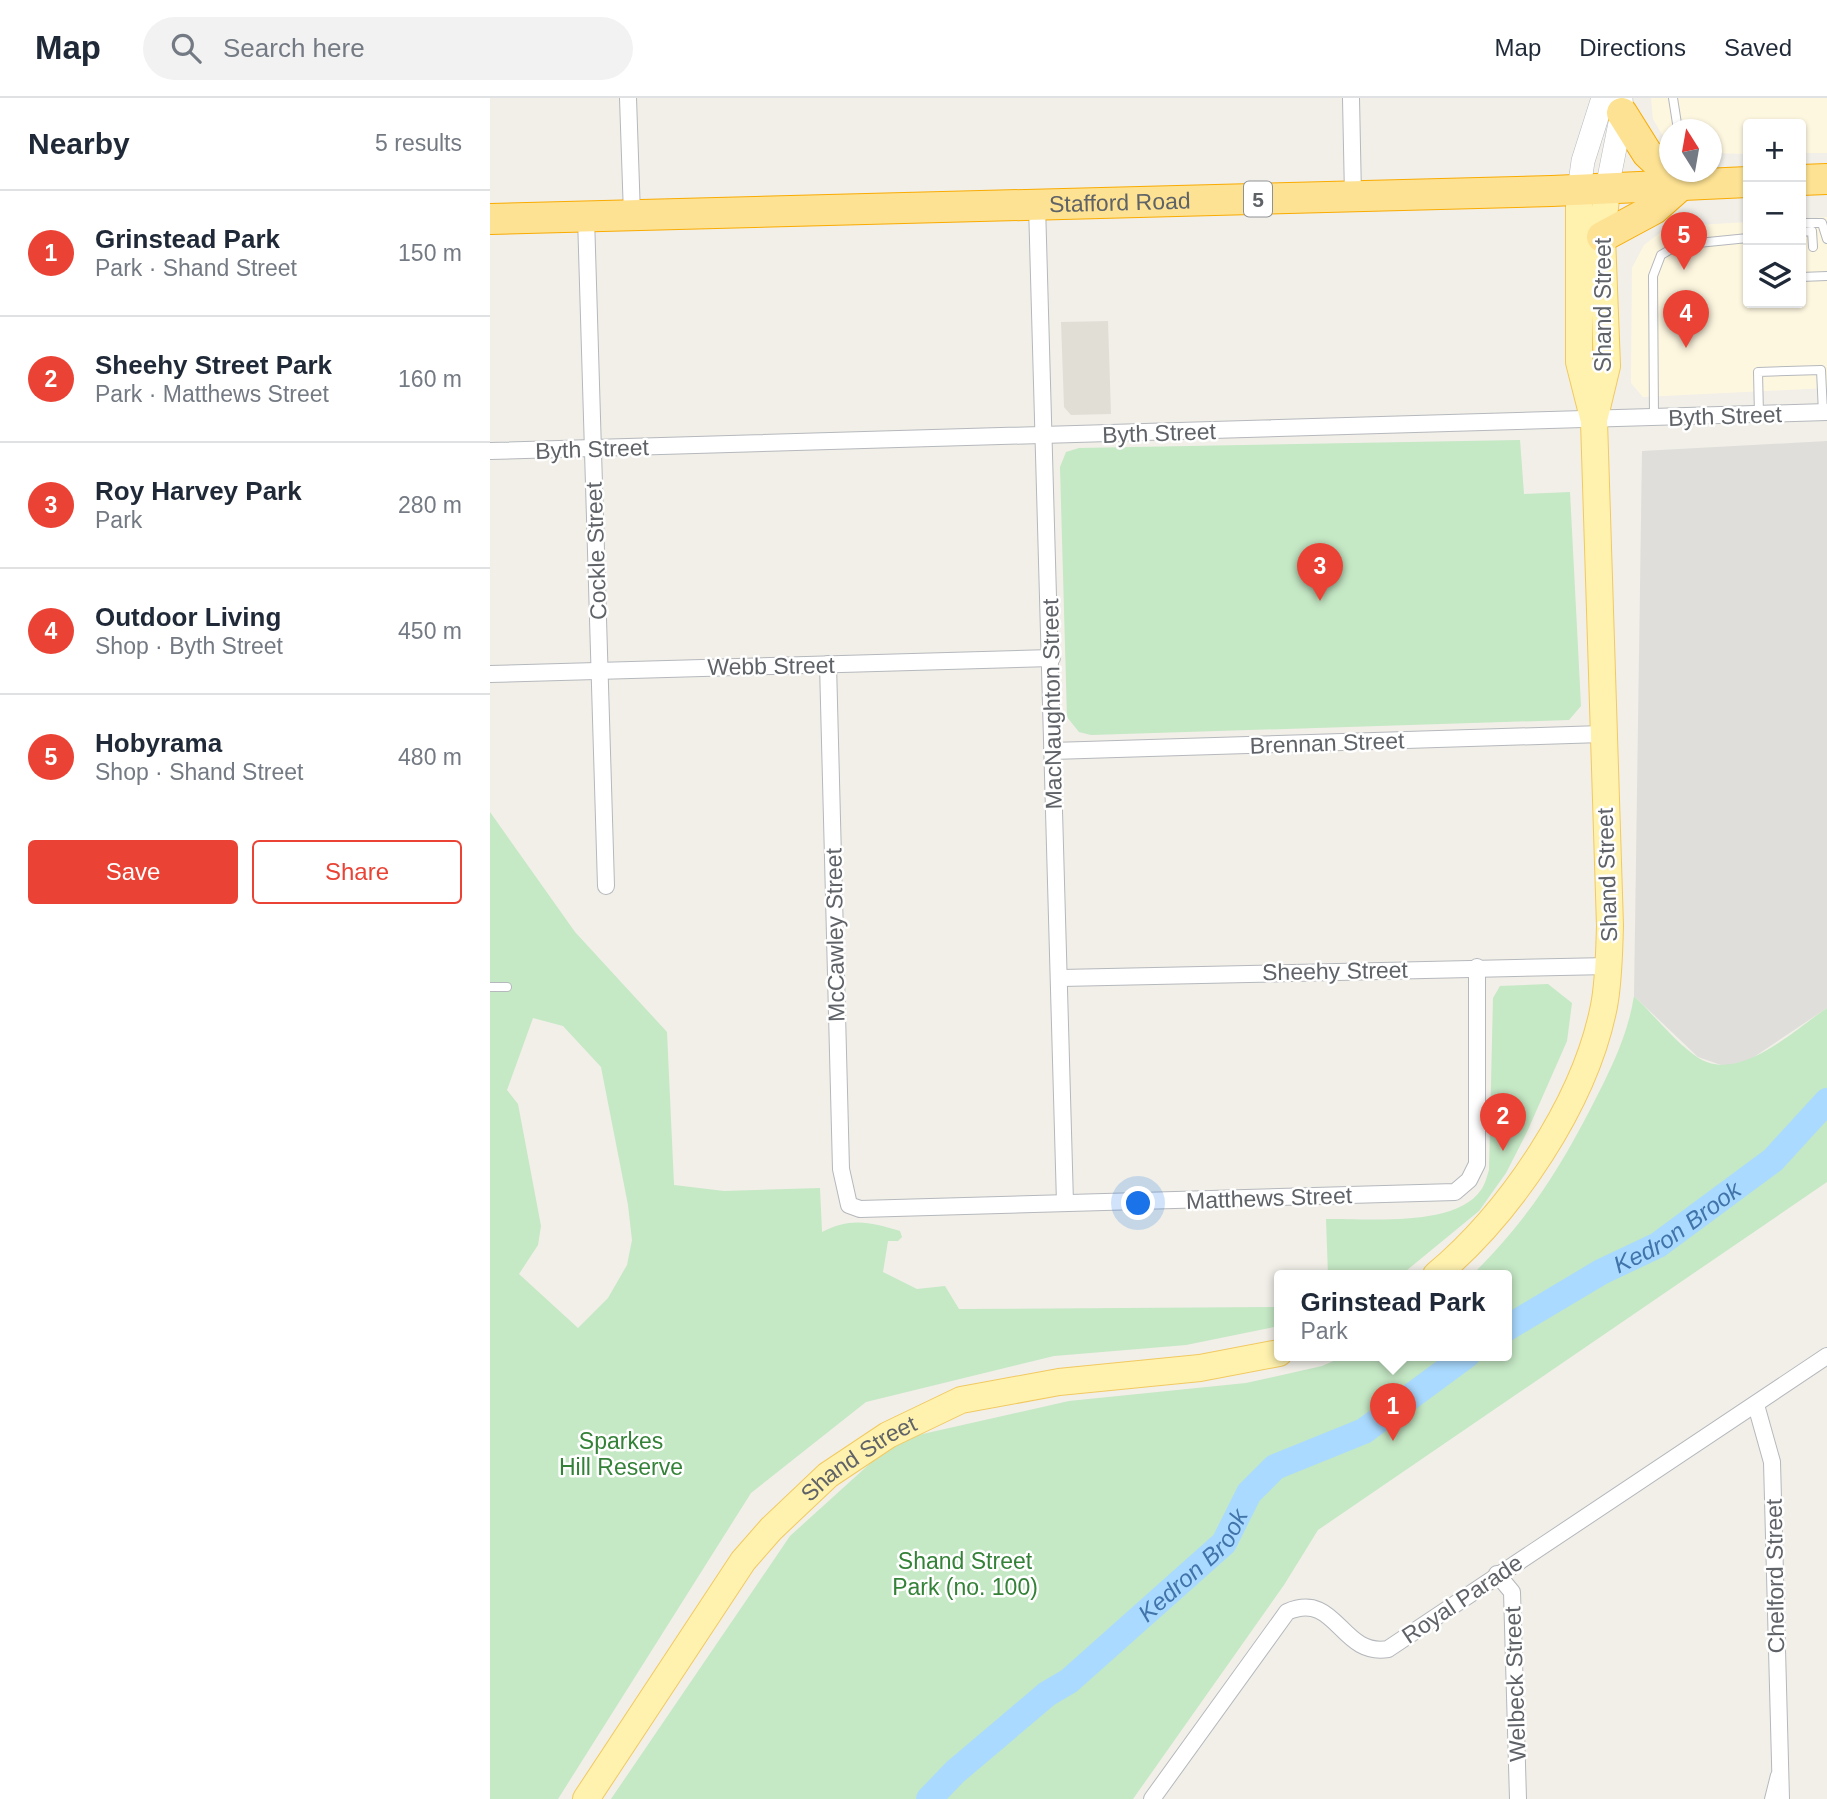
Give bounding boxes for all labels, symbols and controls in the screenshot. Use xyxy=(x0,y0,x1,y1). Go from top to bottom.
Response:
search box xyxy=(143,17,633,80)
text: Map xyxy=(35,29,101,66)
icon: search xyxy=(167,29,205,67)
text: Search here xyxy=(223,33,365,63)
text: Map xyxy=(1495,34,1541,61)
text: Directions xyxy=(1579,34,1686,61)
text: Saved xyxy=(1724,34,1792,61)
north arrow xyxy=(1659,119,1722,182)
map controls xyxy=(1743,119,1806,308)
button: + xyxy=(1743,119,1806,182)
text: Nearby xyxy=(28,127,130,160)
text: 5 results xyxy=(375,130,462,156)
road number: 5 xyxy=(1244,182,1272,217)
button: − xyxy=(1743,182,1806,245)
street label: Stafford Road xyxy=(1049,188,1191,217)
pin: 5 xyxy=(1661,212,1707,270)
text: Grinstead Park xyxy=(95,224,280,254)
street label: Shand Street xyxy=(1590,237,1616,372)
text: 1 xyxy=(45,240,57,266)
text: 150 m xyxy=(398,240,462,266)
button: layers xyxy=(1743,245,1806,308)
text: Park · Shand Street xyxy=(95,255,297,281)
pin: 4 xyxy=(1663,290,1709,348)
text: Sheehy Street Park xyxy=(95,350,332,380)
text: 2 xyxy=(45,366,57,392)
text: 160 m xyxy=(398,366,462,392)
text: Park · Matthews Street xyxy=(95,381,329,407)
street label: Byth Street xyxy=(1668,401,1783,431)
street label: Byth Street xyxy=(1102,418,1217,448)
street label: Byth Street xyxy=(535,434,650,464)
text: Roy Harvey Park xyxy=(95,476,302,506)
street label: Cockle Street xyxy=(581,481,611,620)
text: 3 xyxy=(45,492,57,518)
text: 280 m xyxy=(398,492,462,518)
text: Park xyxy=(95,507,142,533)
pin: 3 xyxy=(1297,543,1343,601)
street label: MacNaughton Street xyxy=(1037,598,1067,810)
text: Outdoor Living xyxy=(95,602,281,632)
text: 4 xyxy=(45,618,57,644)
text: 450 m xyxy=(398,618,462,644)
text: Shop · Byth Street xyxy=(95,633,283,659)
street label: Webb Street xyxy=(707,652,836,680)
street label: Brennan Street xyxy=(1249,727,1405,759)
text: Hobyrama xyxy=(95,728,222,758)
text: 5 xyxy=(45,744,57,770)
text: 480 m xyxy=(398,744,462,770)
text: Shop · Shand Street xyxy=(95,759,303,785)
street label: Shand Street xyxy=(1592,807,1622,943)
button: Save xyxy=(28,840,238,904)
button: Share xyxy=(252,840,462,904)
street label: McCawley Street xyxy=(820,847,850,1022)
street label: Sheehy Street xyxy=(1262,957,1409,985)
pin: 2 xyxy=(1480,1093,1526,1151)
water label: Kedron Brook xyxy=(1609,1174,1747,1278)
street label: Matthews Street xyxy=(1186,1182,1353,1214)
your location xyxy=(1121,1186,1155,1220)
popup xyxy=(1274,1270,1512,1361)
text: Grinstead Park xyxy=(1301,1287,1485,1317)
text: Park xyxy=(1301,1318,1348,1344)
pin: 1 xyxy=(1370,1383,1416,1441)
street label: Shand Street xyxy=(796,1410,921,1507)
park label: Sparkes Hill Reserve xyxy=(559,1428,683,1480)
street label: Chelford Street xyxy=(1761,1498,1789,1654)
water label: Kedron Brook xyxy=(1132,1503,1253,1627)
park label: Shand Street Park (no. 100) xyxy=(892,1548,1038,1600)
street label: Royal Parade xyxy=(1397,1549,1527,1649)
street label: Welbeck Street xyxy=(1499,1605,1531,1762)

